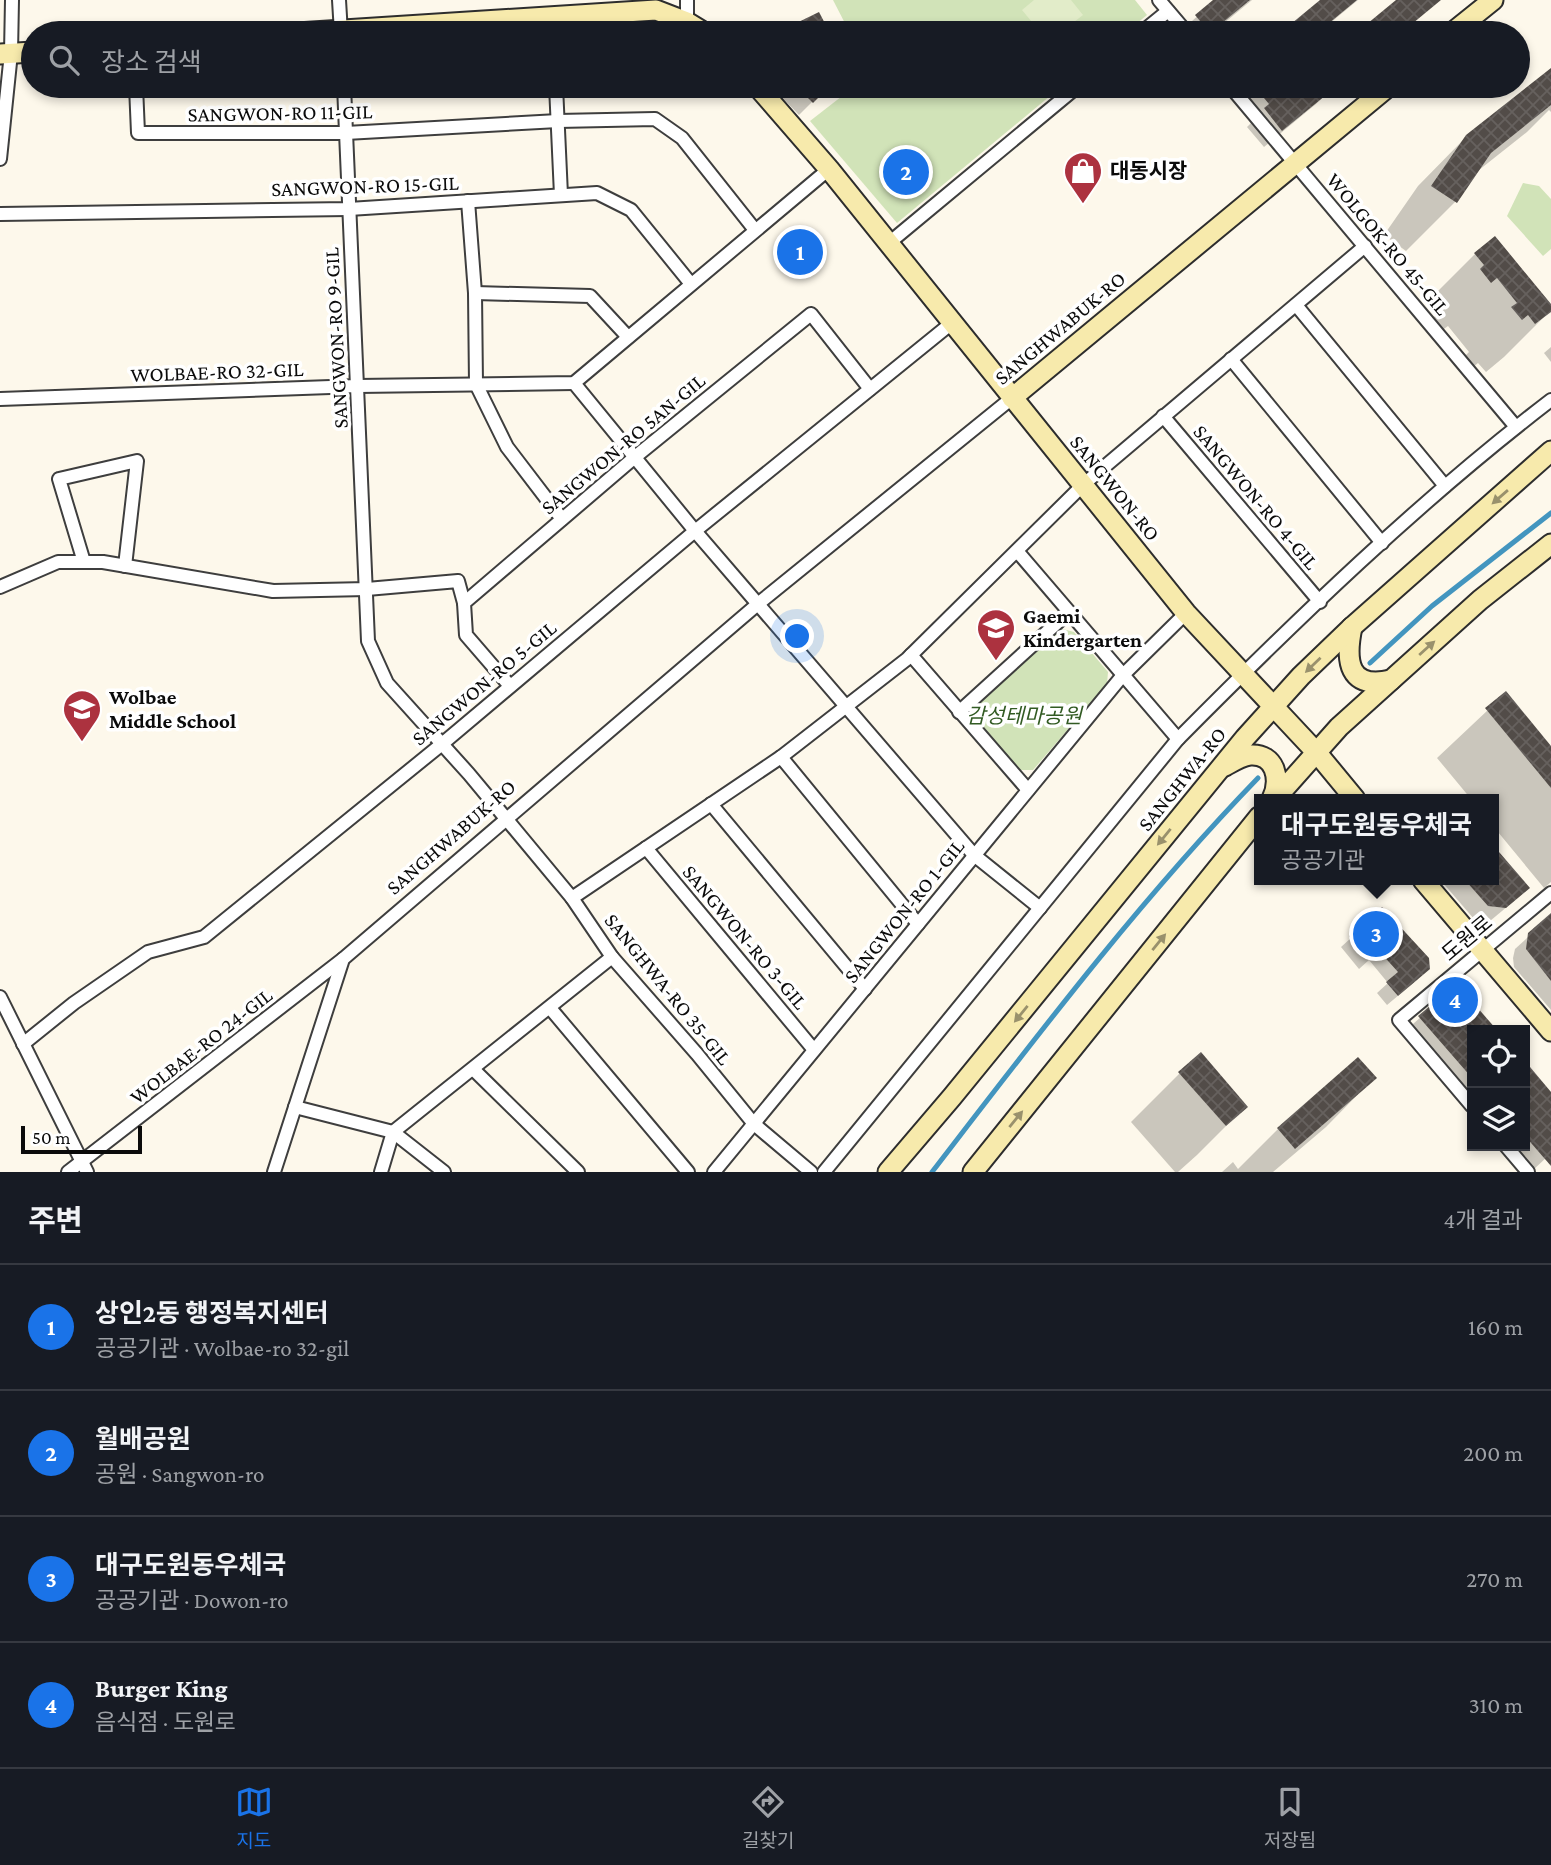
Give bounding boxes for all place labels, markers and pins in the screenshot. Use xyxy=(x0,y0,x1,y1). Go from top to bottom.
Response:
pin: 2 xyxy=(883,146,929,198)
shop icon: 대동시장 xyxy=(1062,150,1104,205)
place label: 대동시장 xyxy=(1110,159,1187,183)
pin: 1 xyxy=(777,226,823,278)
place label: Gaemi Kindergarten xyxy=(1023,604,1142,652)
school or university icon: Gaemi Kindergarten xyxy=(975,607,1017,662)
place label: Wolbae Middle School xyxy=(108,685,236,733)
school or university icon: Wolbae Middle School xyxy=(61,688,103,743)
pin: 3 xyxy=(1353,908,1399,960)
pin: 4 xyxy=(1432,974,1478,1026)

